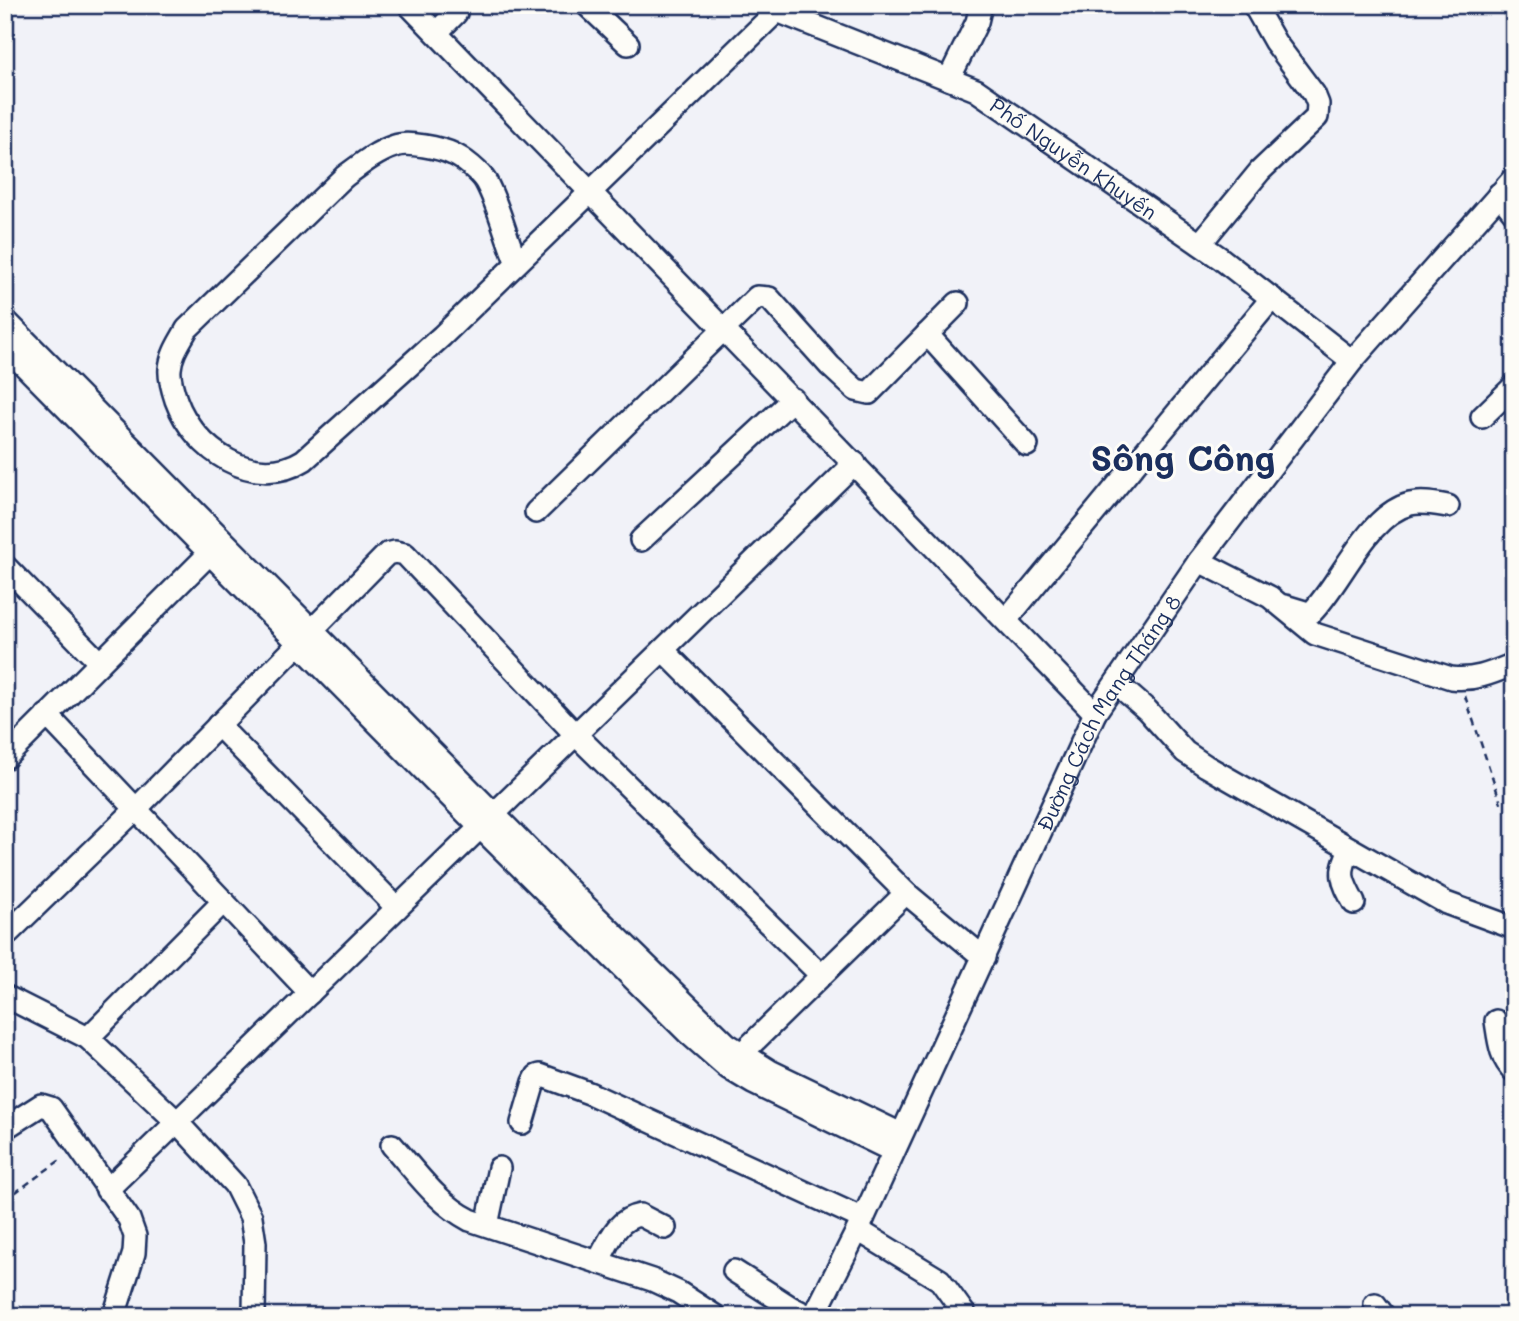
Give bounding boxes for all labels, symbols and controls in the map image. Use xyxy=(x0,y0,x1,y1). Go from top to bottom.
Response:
street label: Phố Nguyễn Khuyến xyxy=(985,91,1163,225)
district label: Sông Công xyxy=(1091,434,1275,480)
street label: Đường Cách Mạng Tháng 8 xyxy=(1029,589,1186,835)

